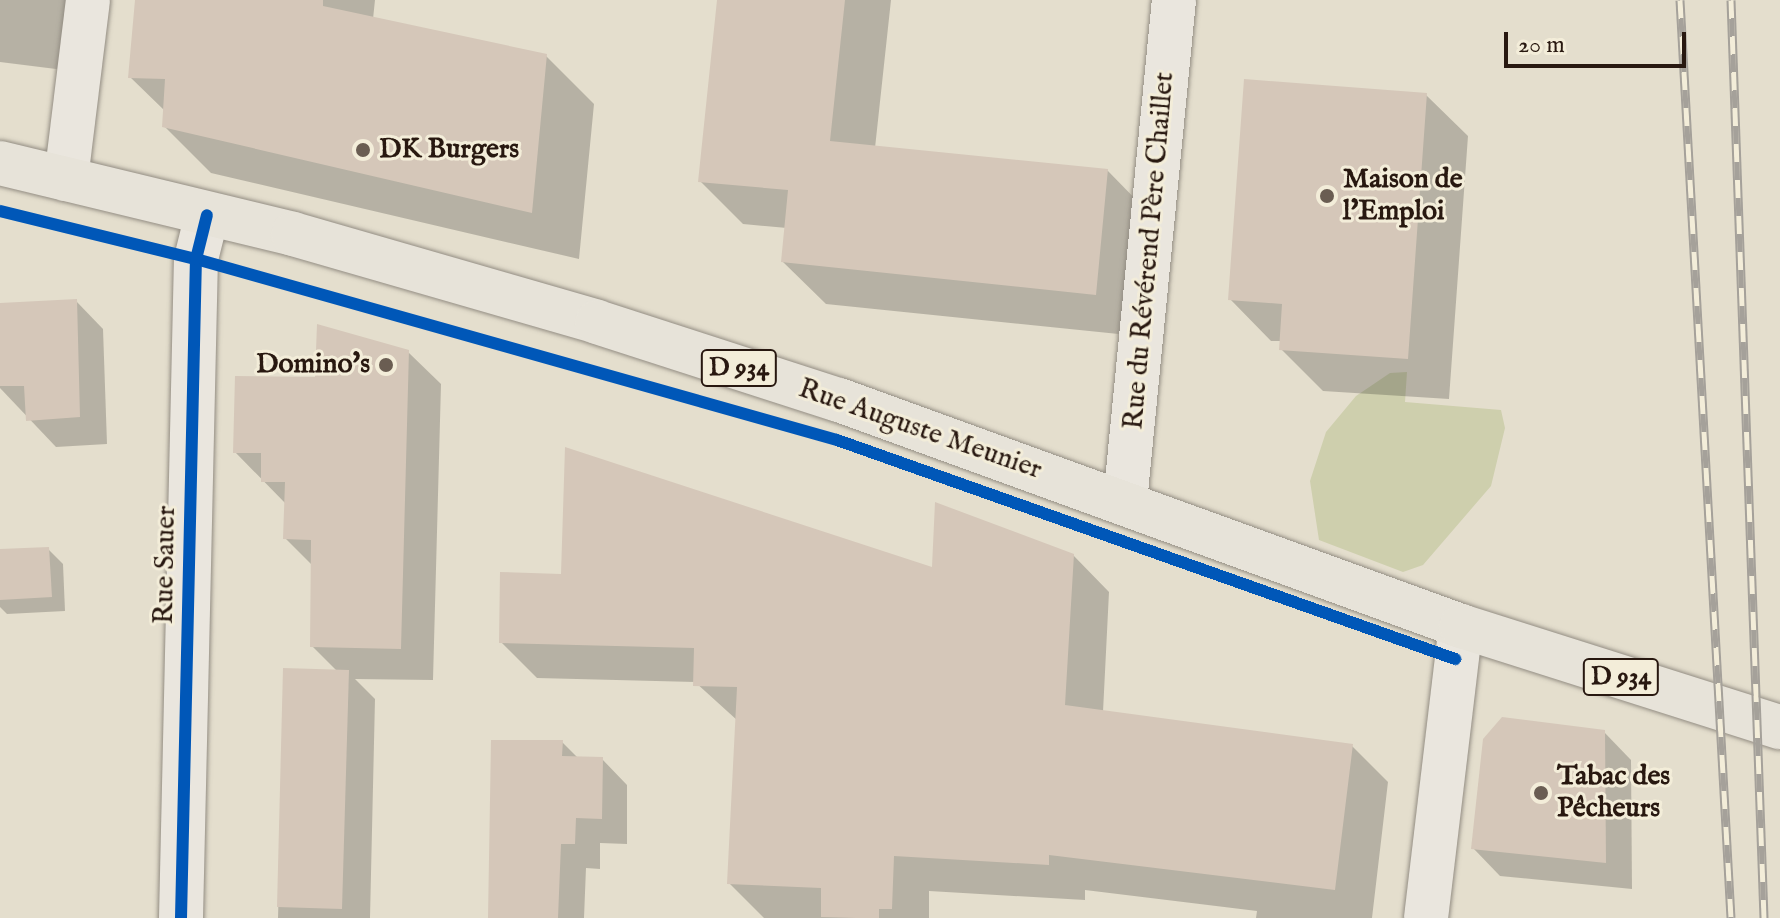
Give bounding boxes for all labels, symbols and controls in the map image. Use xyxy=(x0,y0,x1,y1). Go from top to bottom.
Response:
scale bar xyxy=(1508,16,1690,66)
text: 20 m xyxy=(1518,30,1565,61)
street label: Rue du Révérend Père Chaillet xyxy=(1118,71,1182,431)
place label: DK Burgers xyxy=(379,133,519,167)
marker: DK Burgers xyxy=(354,141,372,159)
place label: Maison de l'Emploi xyxy=(1343,163,1463,229)
marker: Maison de l'Emploi xyxy=(1318,187,1336,205)
road number: D 934 xyxy=(699,346,779,390)
place label: Domino's xyxy=(256,348,370,382)
marker: Domino's xyxy=(377,356,395,374)
street label: Rue Auguste Meunier xyxy=(794,373,1046,487)
street label: Rue Sauer xyxy=(148,505,184,625)
road number: D 934 xyxy=(1581,655,1661,699)
place label: Tabac des Pêcheurs xyxy=(1557,760,1670,826)
marker: Tabac des Pêcheurs xyxy=(1532,784,1550,802)

